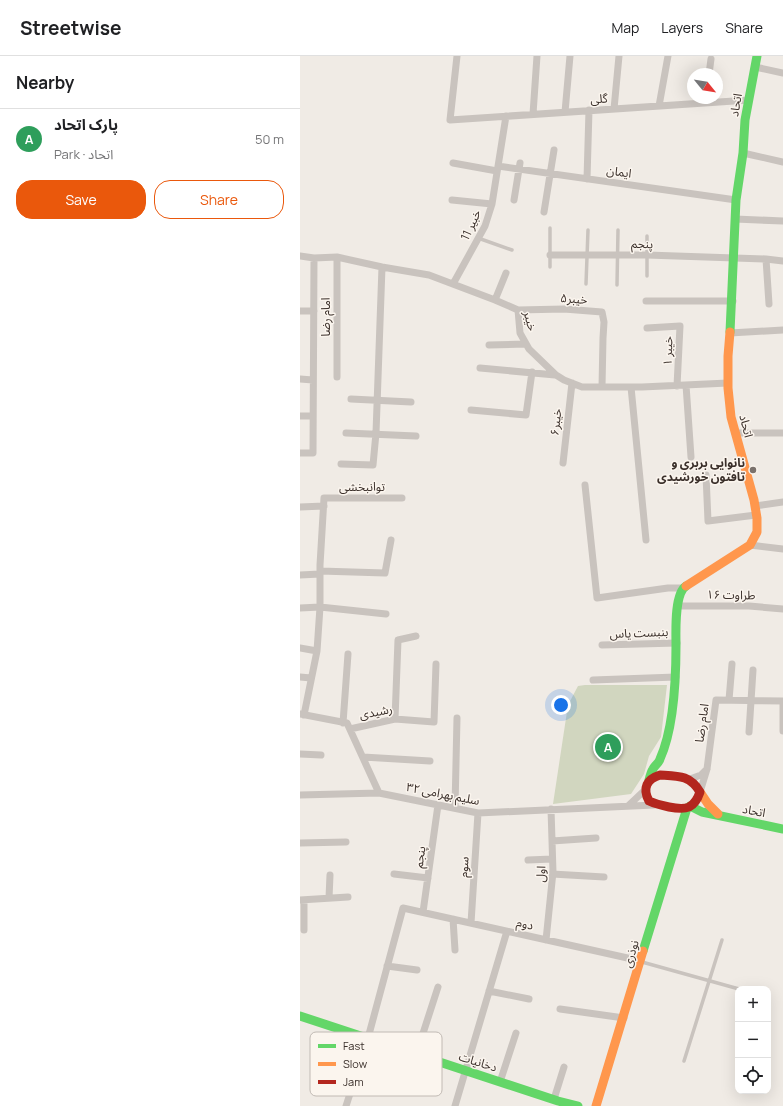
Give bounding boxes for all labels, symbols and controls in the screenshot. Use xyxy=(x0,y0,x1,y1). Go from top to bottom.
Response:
text: Streetwise xyxy=(20,15,122,41)
text: Map xyxy=(611,18,639,37)
text: Layers xyxy=(661,18,703,37)
text: Share xyxy=(725,18,763,37)
north arrow xyxy=(687,68,723,104)
text: Nearby xyxy=(16,71,74,94)
street label: گلی xyxy=(590,89,609,108)
street label: اتحاد xyxy=(725,92,746,118)
text: پارک اتحاد xyxy=(54,114,118,135)
text: A xyxy=(25,130,33,148)
text: 50 m xyxy=(255,130,284,148)
text: Park · اتحاد xyxy=(54,145,113,163)
street label: ایمان xyxy=(605,161,633,182)
button: Save xyxy=(16,180,146,219)
button: Share xyxy=(154,180,284,219)
street label: خبیر 11 xyxy=(456,207,485,243)
street label: پنجم xyxy=(631,235,653,253)
street label: خیبر۵ xyxy=(560,289,588,308)
street label: امام رضا xyxy=(317,297,335,337)
street label: خیبر xyxy=(519,308,541,333)
street label: خیبر ۱ xyxy=(658,336,677,366)
street label: خیبر۶ xyxy=(546,407,565,436)
street label: اتحاد xyxy=(735,413,758,439)
place label: نانوایی بربری و تافتون خورشیدی xyxy=(657,454,746,485)
marker: نانوایی بربری و تافتون خورشیدی xyxy=(748,465,758,475)
street label: توانبخشی xyxy=(339,478,386,495)
street label: طراوت ۱۶ xyxy=(706,586,756,603)
street label: بنبست یاس xyxy=(609,623,669,642)
your location xyxy=(551,695,571,715)
street label: رشیدی xyxy=(358,700,394,723)
street label: امام رضا xyxy=(690,702,714,744)
pin: A xyxy=(595,732,621,762)
street label: سلیم بهرامی ۳۲ xyxy=(405,778,481,810)
street label: اتحاد xyxy=(741,800,767,821)
street label: پنجم xyxy=(410,845,430,869)
street label: سوم xyxy=(454,856,474,878)
street label: اول xyxy=(532,865,549,883)
street label: دوم xyxy=(515,913,536,935)
street label: نوذری xyxy=(618,938,643,970)
map controls xyxy=(735,986,771,1094)
button: + xyxy=(735,986,771,1022)
button: − xyxy=(735,1022,771,1058)
legend xyxy=(310,1032,442,1096)
text: Fast xyxy=(343,1038,365,1053)
street label: دخانیات xyxy=(457,1047,500,1076)
text: Slow xyxy=(343,1056,368,1071)
button: locate xyxy=(735,1058,771,1094)
text: Jam xyxy=(343,1074,364,1089)

